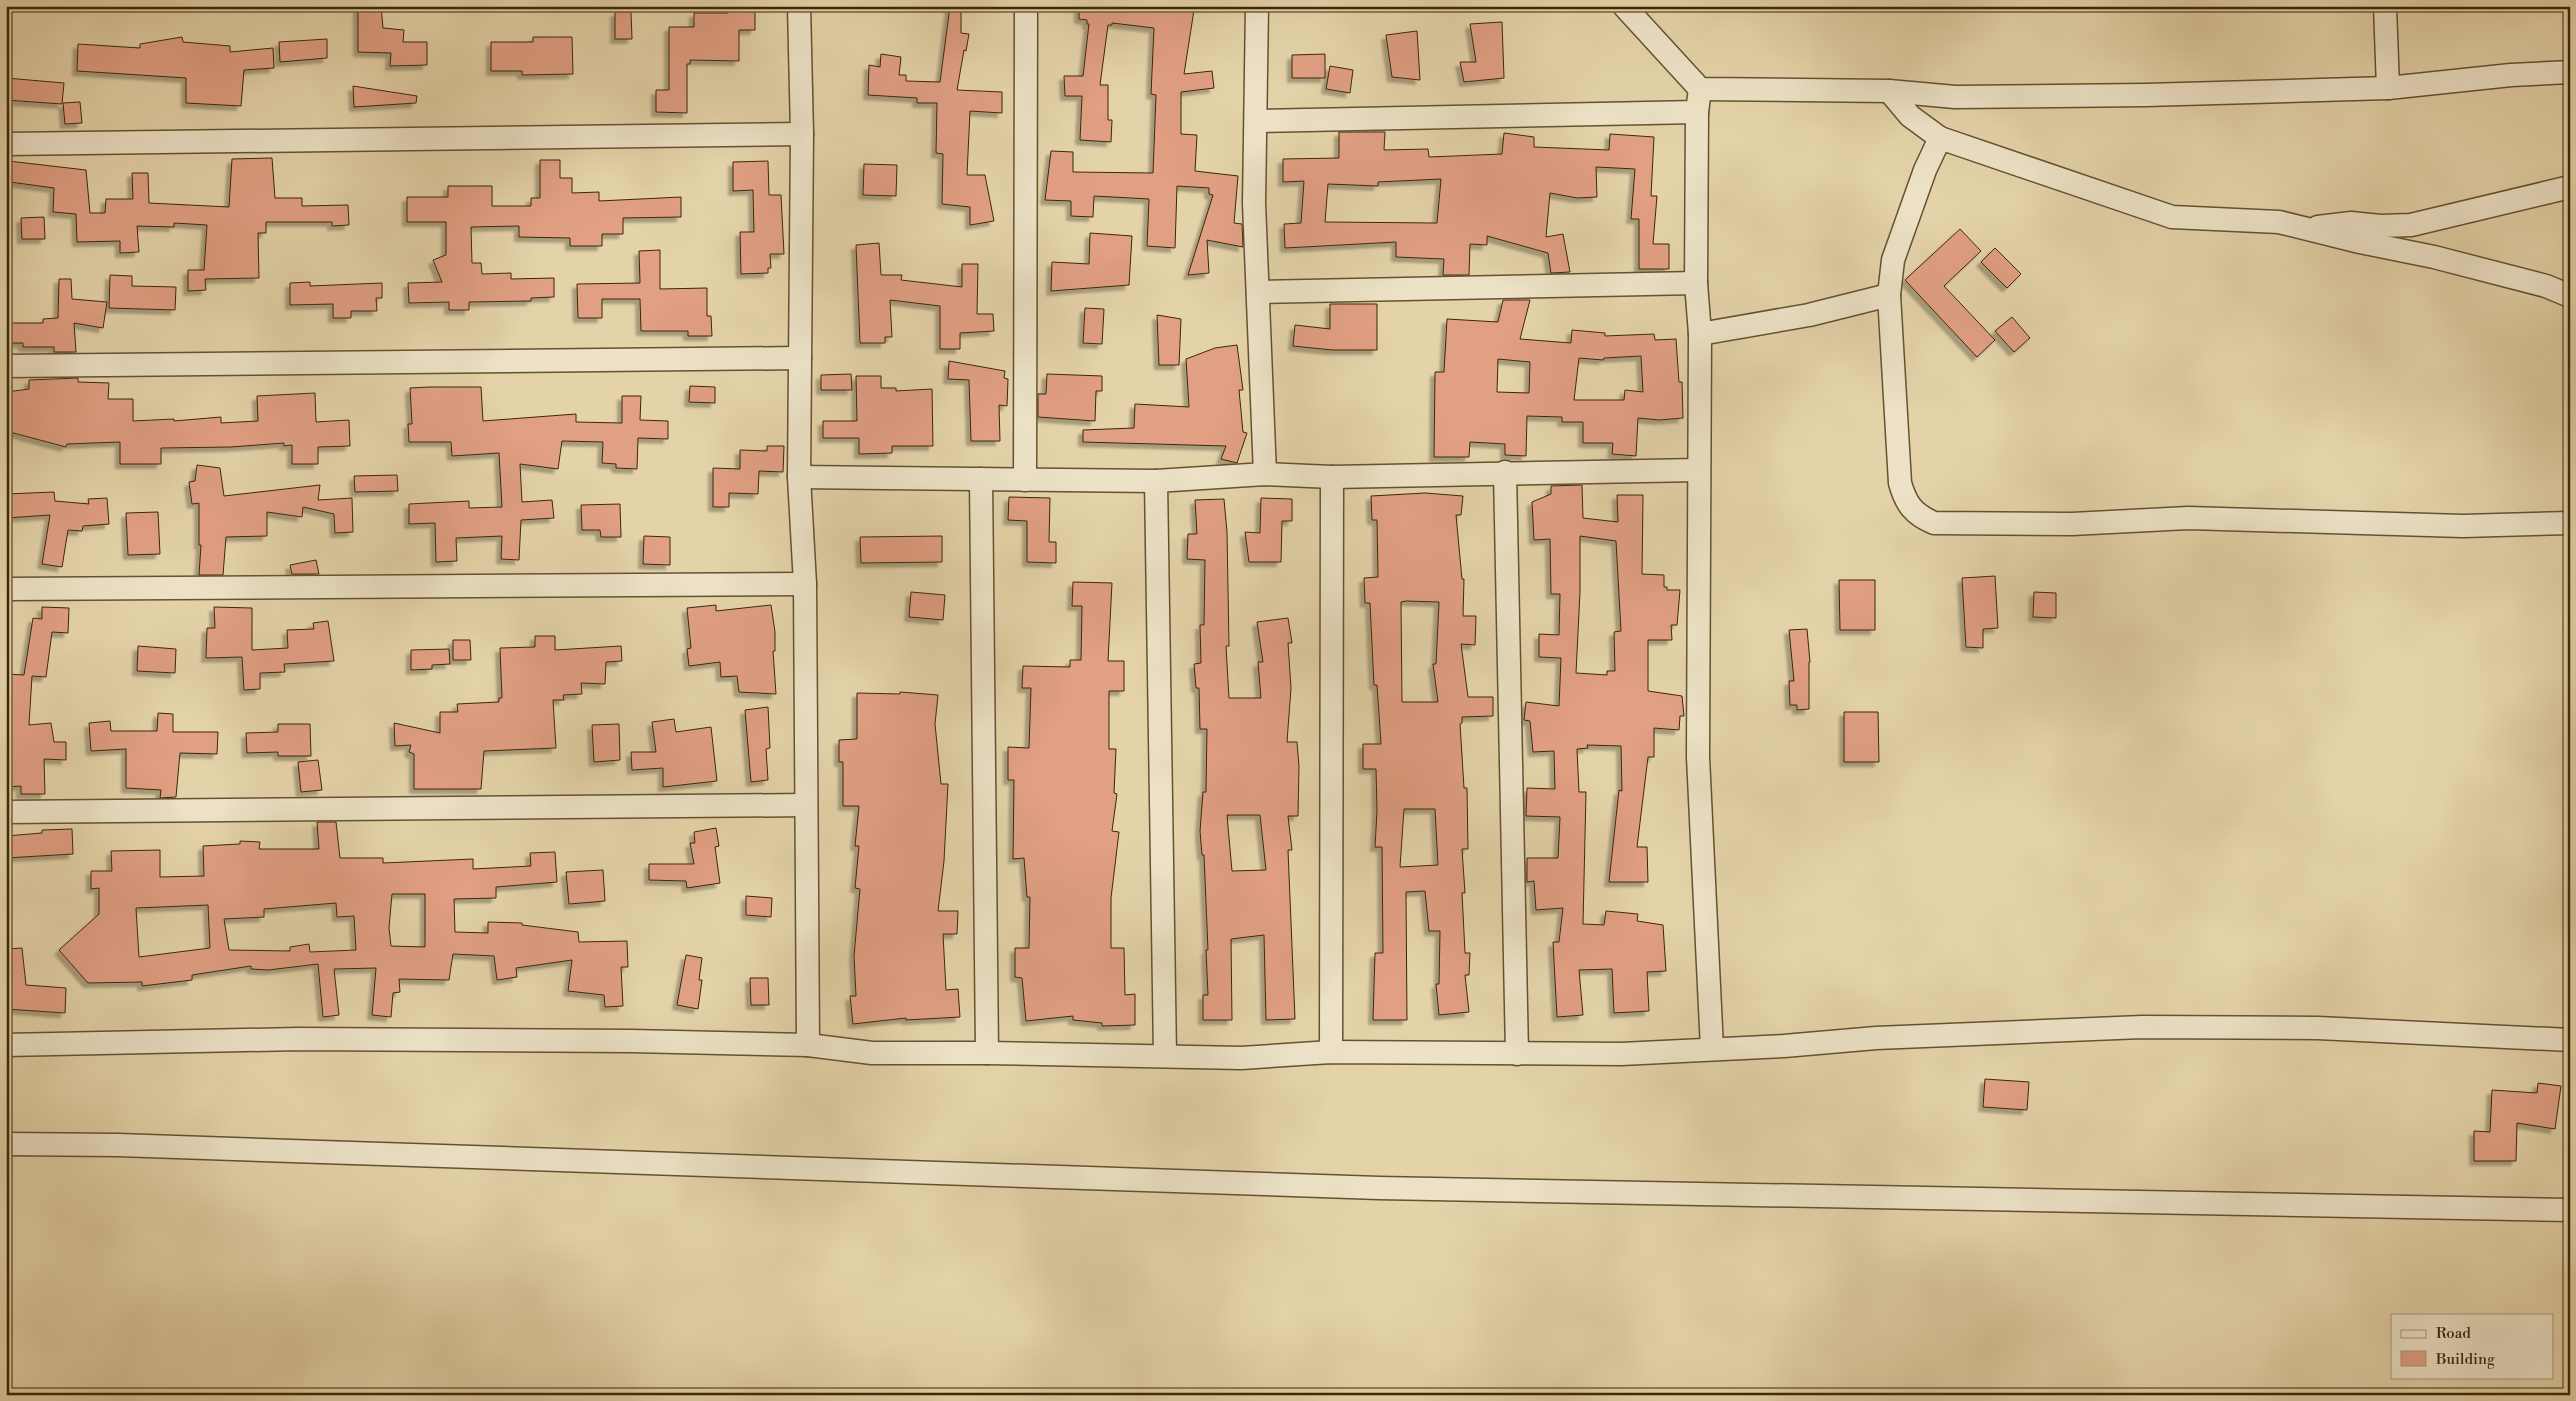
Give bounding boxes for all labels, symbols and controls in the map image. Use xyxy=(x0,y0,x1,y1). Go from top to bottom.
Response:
legend xyxy=(2391,1314,2554,1378)
text: Road xyxy=(2436,1324,2471,1343)
text: Building xyxy=(2435,1350,2495,1369)

